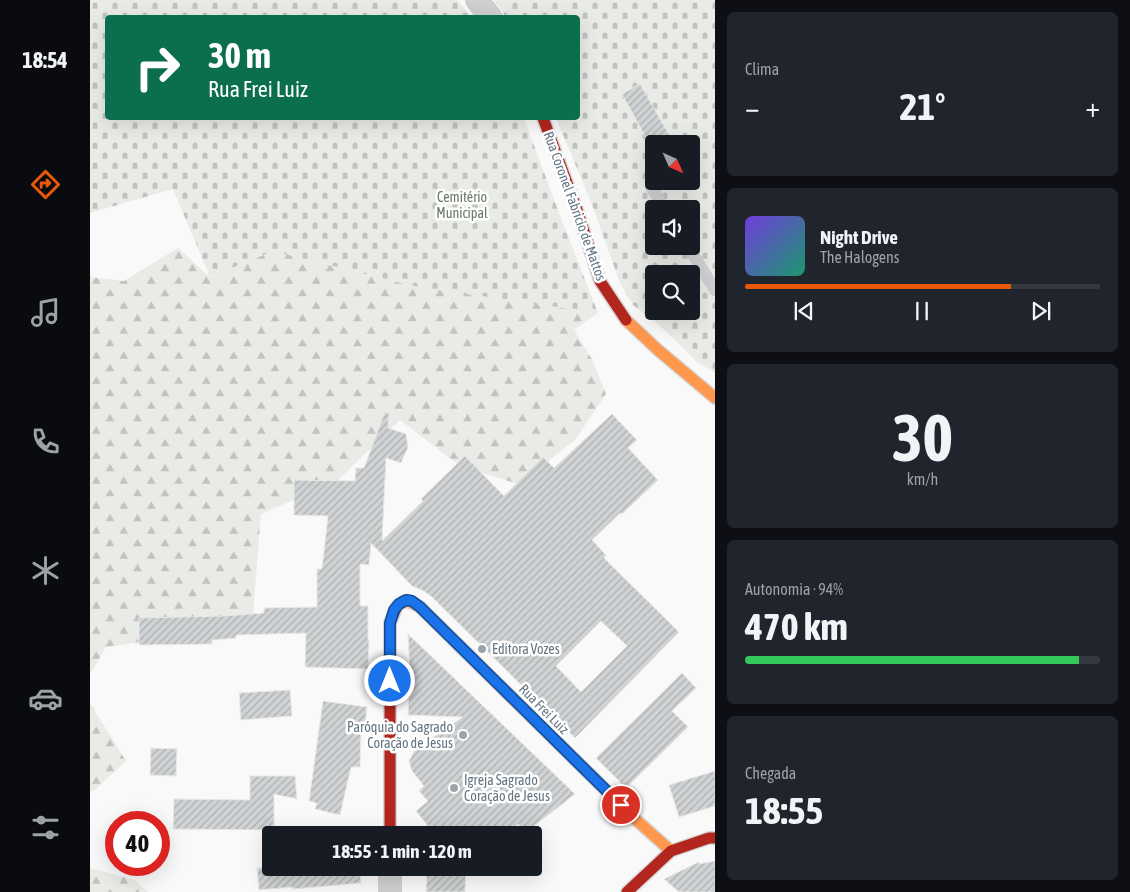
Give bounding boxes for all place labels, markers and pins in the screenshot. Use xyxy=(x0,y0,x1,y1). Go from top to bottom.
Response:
place label: Editora Vozes xyxy=(492,641,560,657)
marker: Editora Vozes xyxy=(476,643,488,655)
place label: Paróquia do Sagrado Coração de Jesus xyxy=(347,719,453,751)
marker: Paróquia do Sagrado Coração de Jesus xyxy=(457,729,469,741)
place label: Igreja Sagrado Coração de Jesus xyxy=(464,772,550,804)
marker: Igreja Sagrado Coração de Jesus xyxy=(448,782,460,794)
pin xyxy=(600,784,642,826)

